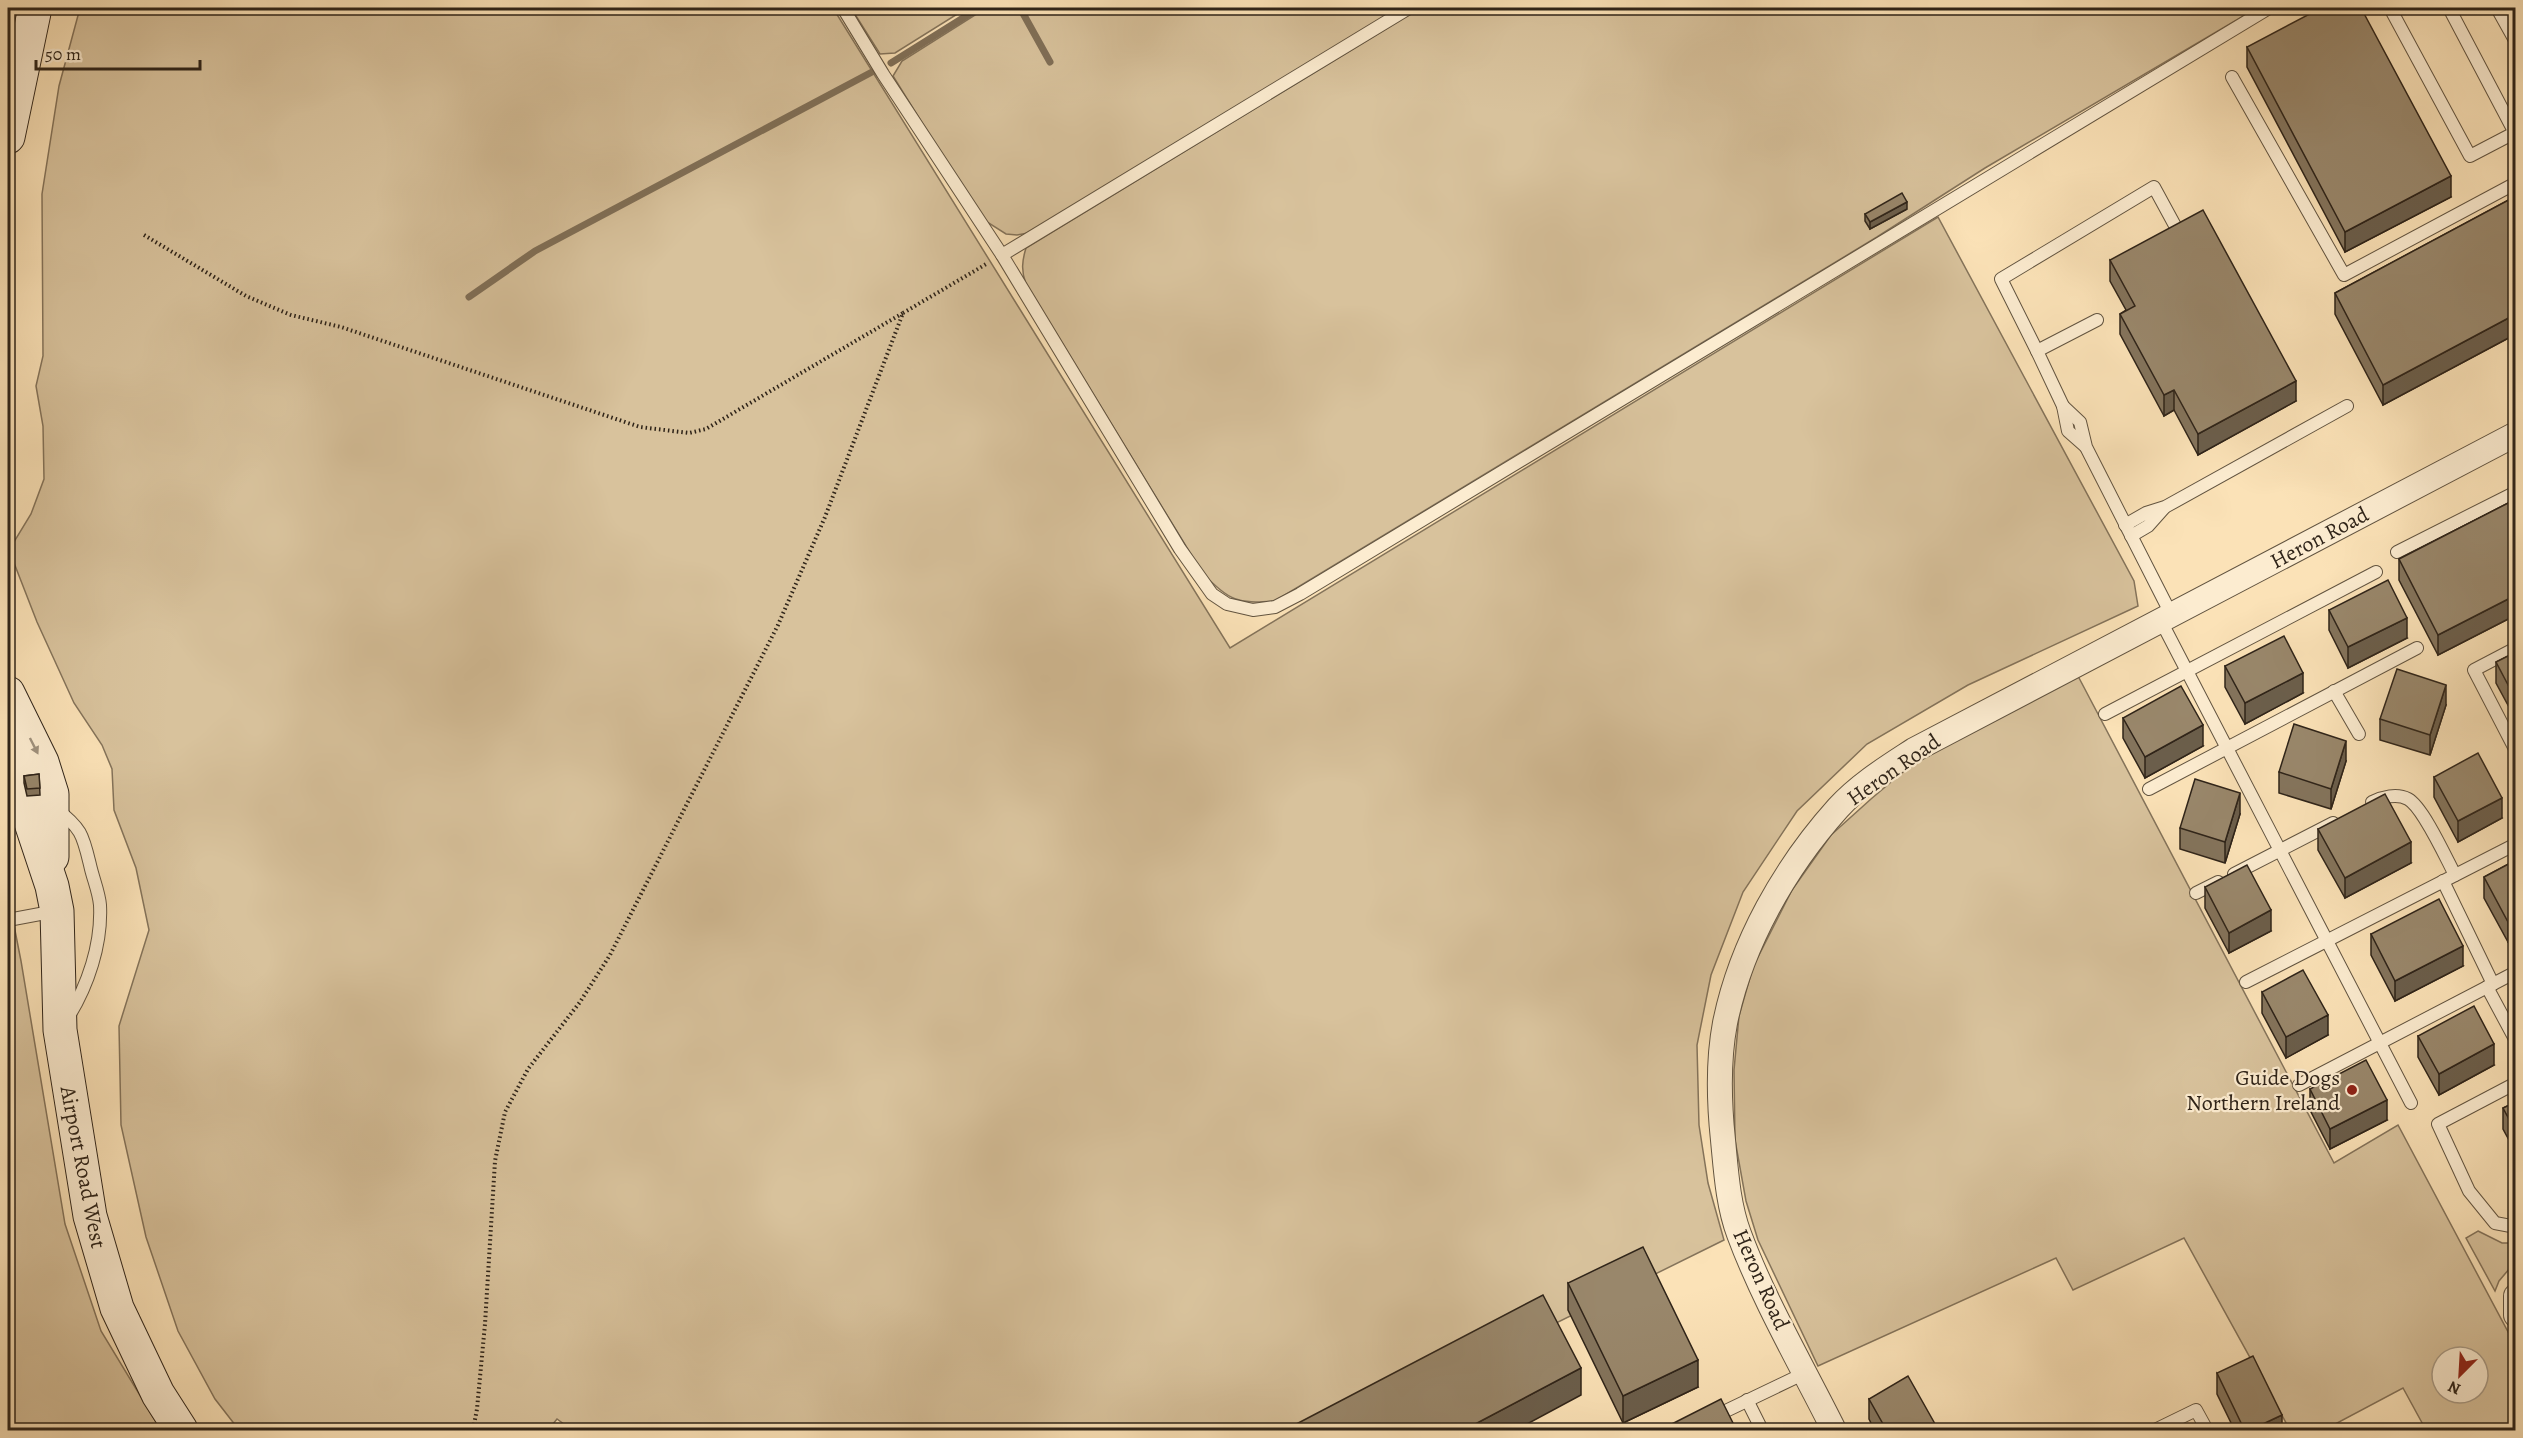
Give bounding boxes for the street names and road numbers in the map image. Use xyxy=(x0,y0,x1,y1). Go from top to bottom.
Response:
street label: Heron Road xyxy=(2265,499,2374,576)
street label: Heron Road xyxy=(1841,727,1946,813)
street label: Airport Road West xyxy=(52,1083,113,1251)
street label: Heron Road xyxy=(1726,1224,1797,1335)

